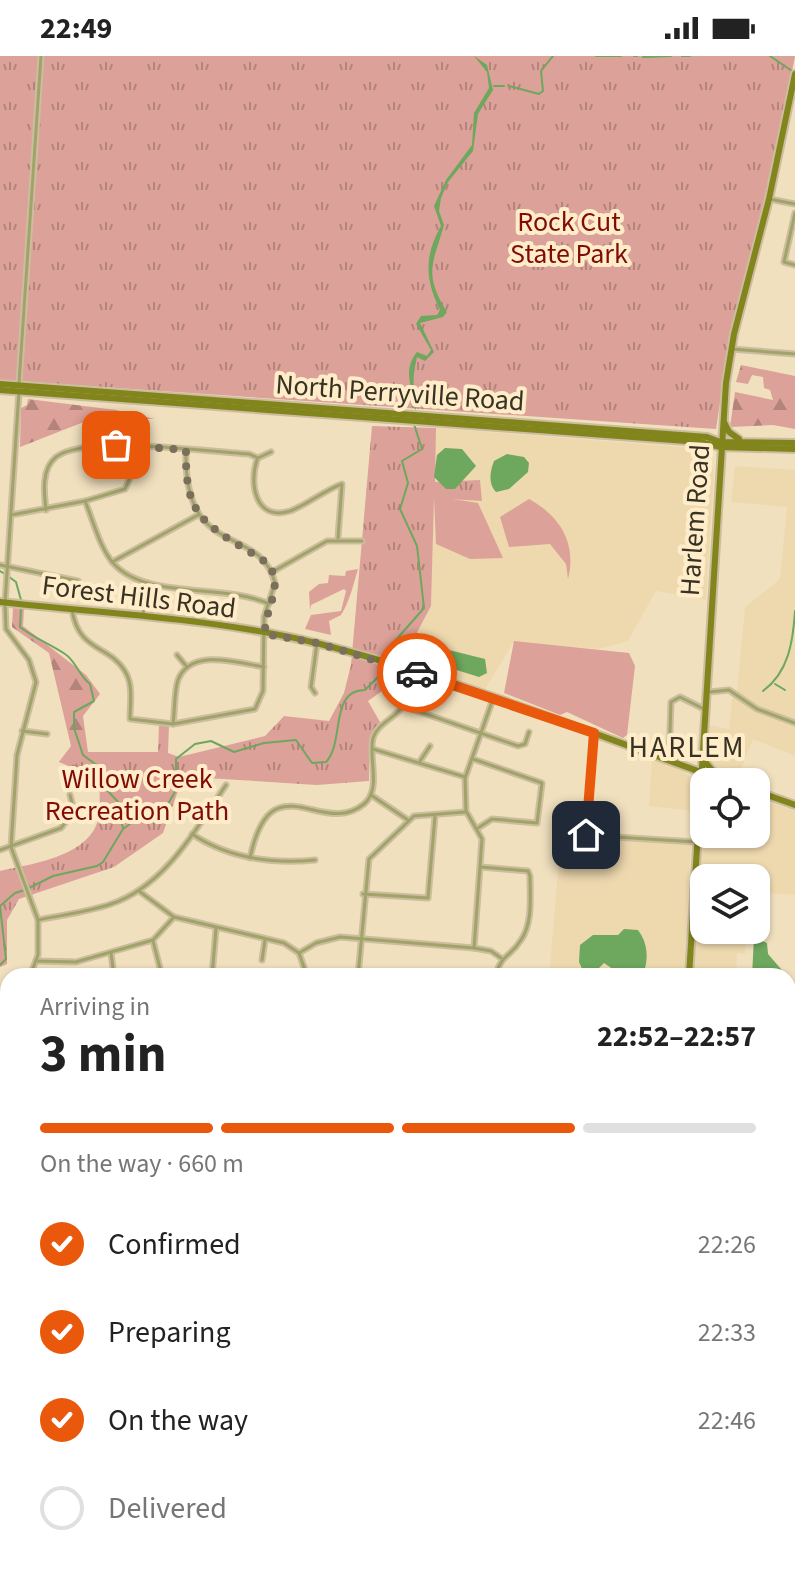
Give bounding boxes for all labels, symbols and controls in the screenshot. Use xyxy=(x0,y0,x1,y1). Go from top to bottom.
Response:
text: 22:49 xyxy=(40,7,112,50)
park label: Rock Cut State Park xyxy=(510,202,628,274)
street label: North Perryville Road xyxy=(274,364,526,422)
pin xyxy=(82,411,150,479)
icon: bag xyxy=(94,423,138,467)
street label: Harlem Road xyxy=(670,443,720,597)
street label: Forest Hills Road xyxy=(40,565,238,629)
courier xyxy=(377,633,457,713)
icon: car xyxy=(395,651,439,695)
district label: HARLEM xyxy=(628,726,746,769)
park label: Willow Creek Recreation Path xyxy=(45,759,229,831)
map controls xyxy=(690,768,770,944)
button: locate xyxy=(690,768,770,848)
pin xyxy=(552,801,620,869)
icon: home xyxy=(564,813,608,857)
button: layers xyxy=(690,864,770,944)
text: Arriving in xyxy=(40,988,150,1025)
text: 22:52–22:57 xyxy=(597,1015,756,1058)
text: 3 min xyxy=(40,1018,167,1092)
text: On the way · 660 m xyxy=(40,1145,244,1182)
icon: check xyxy=(40,1222,84,1266)
text: Confirmed xyxy=(108,1223,241,1266)
text: 22:26 xyxy=(698,1226,756,1263)
icon: check xyxy=(40,1310,84,1354)
text: Preparing xyxy=(108,1311,231,1354)
text: 22:33 xyxy=(698,1314,756,1351)
icon: check xyxy=(40,1398,84,1442)
text: On the way xyxy=(108,1399,248,1442)
text: 22:46 xyxy=(698,1402,756,1439)
text: Delivered xyxy=(108,1487,227,1530)

